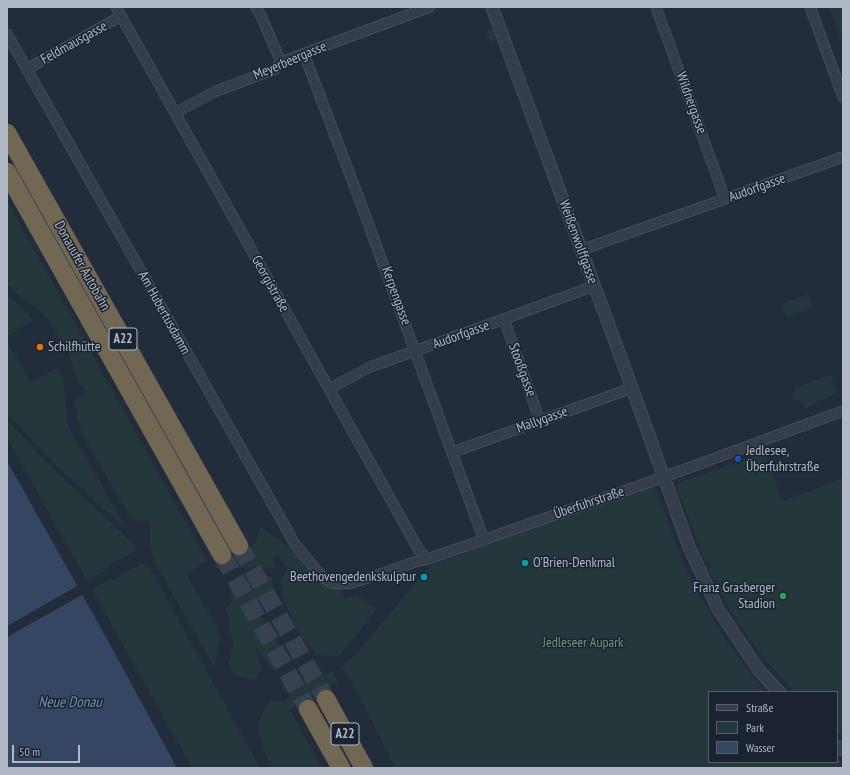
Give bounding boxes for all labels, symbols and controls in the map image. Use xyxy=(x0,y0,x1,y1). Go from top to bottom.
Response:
street label: Feldmausgasse xyxy=(38,18,110,68)
street label: Meyerbeergasse xyxy=(251,38,329,84)
street label: Wildnergasse xyxy=(672,70,710,136)
street label: Audorfgasse xyxy=(726,170,788,206)
street label: Weißenwolffgasse xyxy=(555,198,601,286)
street label: Donauufer Autobahn xyxy=(50,218,114,314)
street label: Georgistraße xyxy=(248,253,292,315)
street label: Kerpengasse xyxy=(378,265,414,327)
street label: Am Hubertusdamm xyxy=(134,268,194,358)
street label: Audorfgasse xyxy=(430,317,492,353)
road number: A22 xyxy=(109,328,137,350)
place label: Schilfhütte xyxy=(48,339,101,355)
street label: Stooßgasse xyxy=(505,341,539,399)
marker: Schilfhütte xyxy=(35,342,45,352)
street label: Mallygasse xyxy=(514,403,570,437)
place label: Jedlesee, Überfuhrstraße xyxy=(746,443,819,476)
marker: Jedlesee, Überfuhrstraße xyxy=(733,454,743,464)
street label: Überfuhrstraße xyxy=(552,483,626,523)
place label: O'Brien-Denkmal xyxy=(533,555,615,571)
marker: O'Brien-Denkmal xyxy=(520,558,530,568)
place label: Beethovengedenkskulptur xyxy=(290,569,416,585)
marker: Beethovengedenkskulptur xyxy=(419,572,429,582)
place label: Franz Grasberger Stadion xyxy=(693,580,775,612)
marker: Franz Grasberger Stadion xyxy=(778,591,788,601)
park label: Jedleseer Aupark xyxy=(543,635,623,651)
legend xyxy=(708,691,838,763)
water label: Neue Donau xyxy=(38,694,102,712)
text: Straße xyxy=(746,700,773,715)
text: Park xyxy=(746,720,764,735)
road number: A22 xyxy=(331,723,359,745)
scale bar xyxy=(14,737,82,763)
text: Wasser xyxy=(746,740,775,755)
text: 50 m xyxy=(19,744,40,759)

